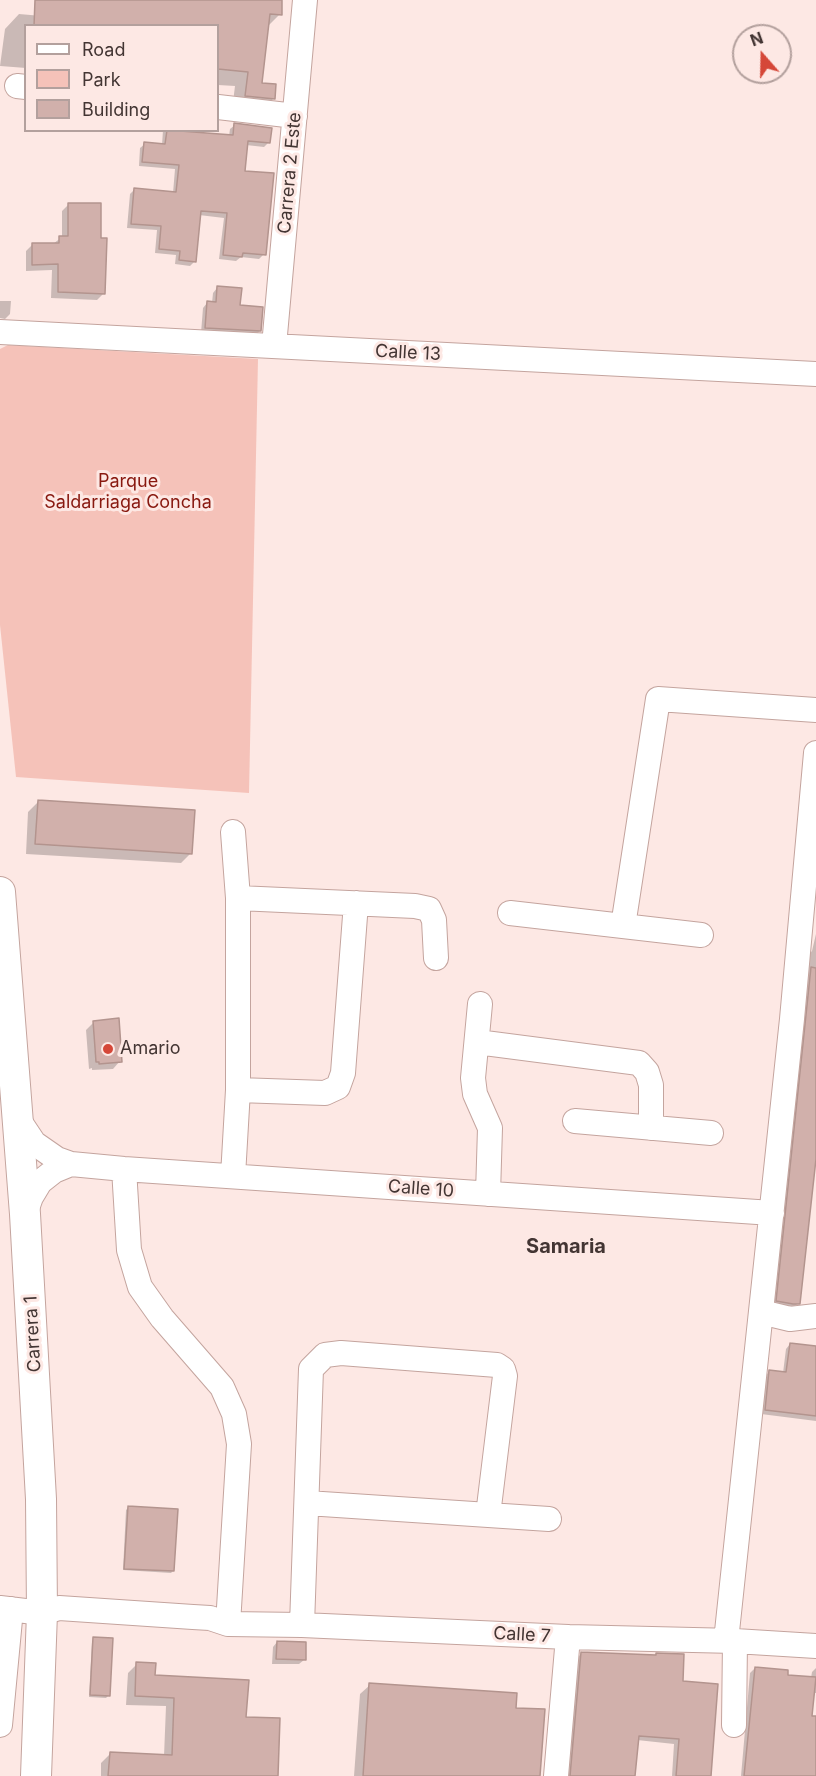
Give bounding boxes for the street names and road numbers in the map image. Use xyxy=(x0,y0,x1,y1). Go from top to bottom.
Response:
street label: Carrera 2 Este xyxy=(274,111,306,235)
street label: Calle 13 xyxy=(374,340,442,366)
street label: Calle 10 xyxy=(387,1176,455,1202)
street label: Carrera 1 xyxy=(20,1295,46,1373)
street label: Calle 7 xyxy=(493,1623,551,1647)

